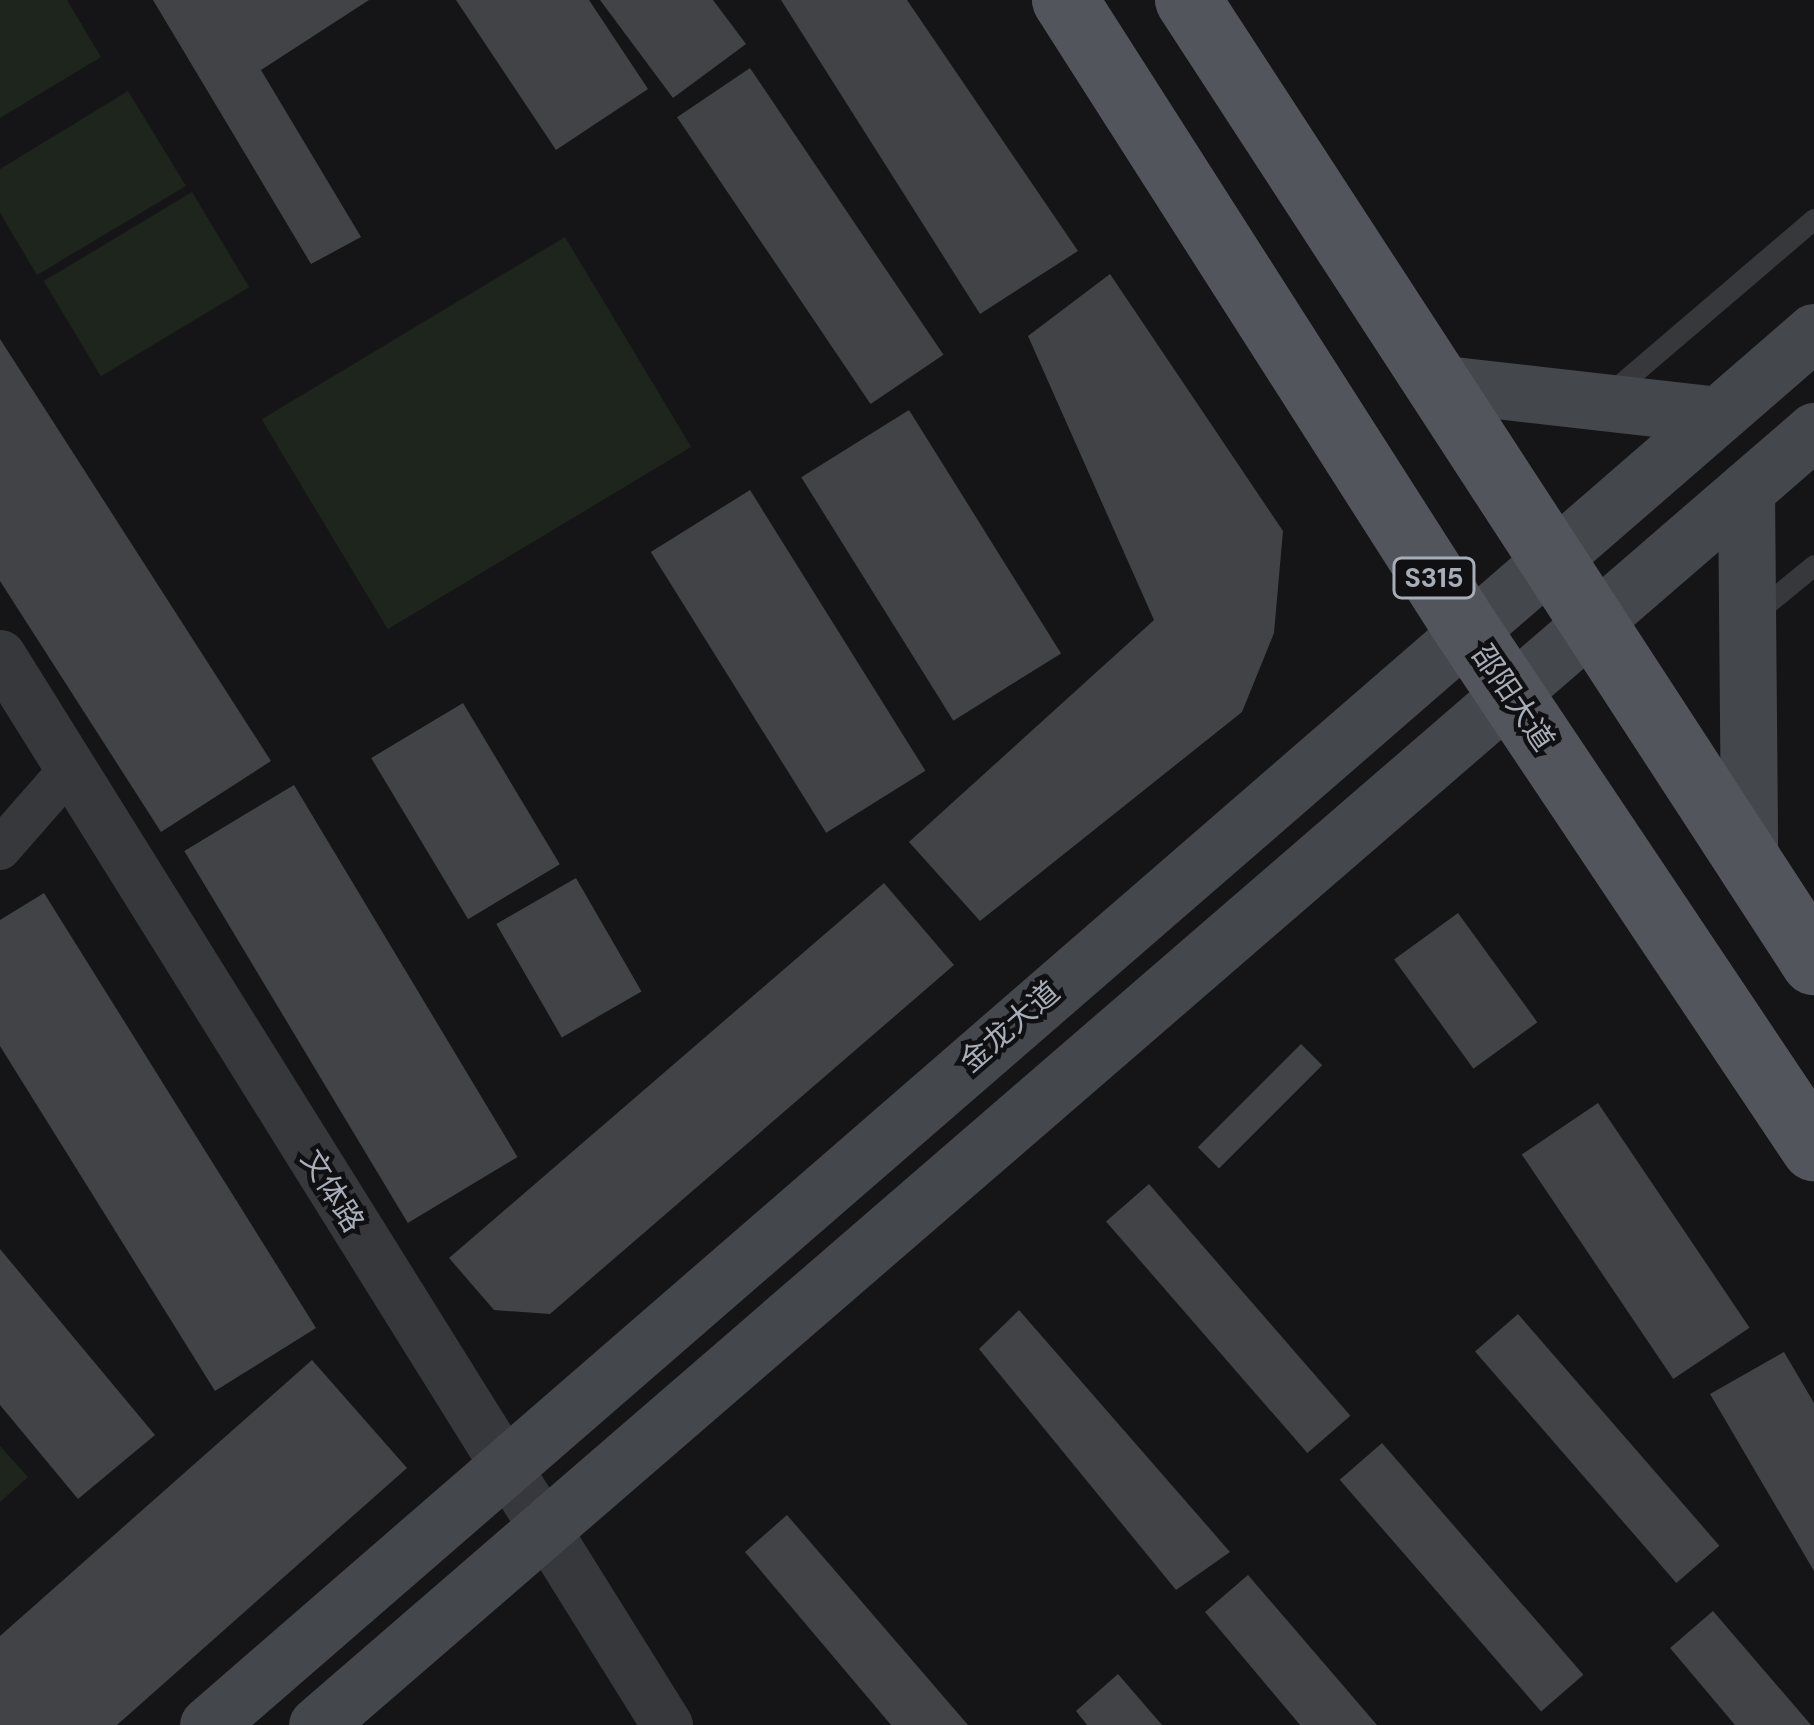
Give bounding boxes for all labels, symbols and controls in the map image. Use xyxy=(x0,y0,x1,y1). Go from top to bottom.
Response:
road number: S315 xyxy=(1392,557,1476,599)
street label: 邵阳大道 xyxy=(1465,638,1561,758)
street label: 金龙大道 xyxy=(953,974,1067,1080)
street label: 文体路 xyxy=(293,1143,371,1239)

